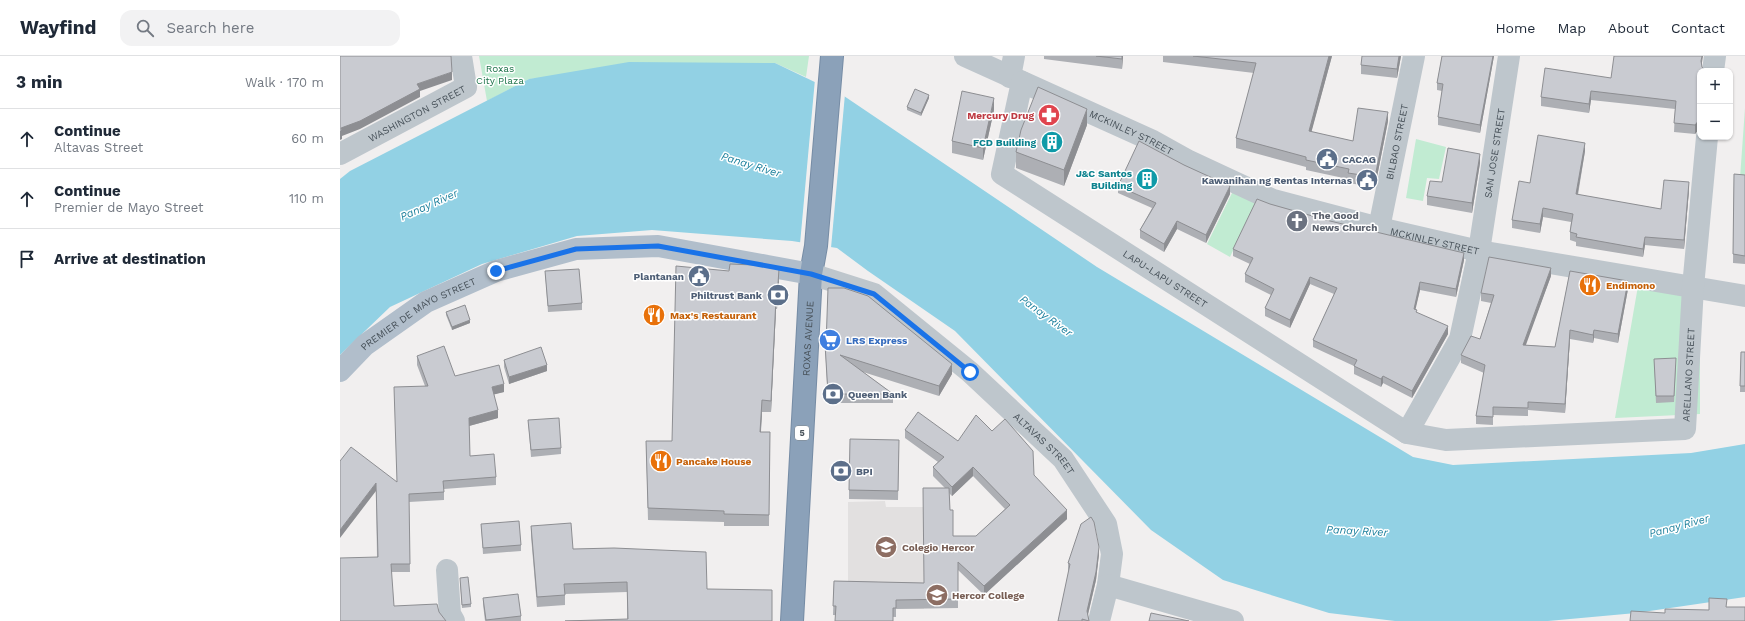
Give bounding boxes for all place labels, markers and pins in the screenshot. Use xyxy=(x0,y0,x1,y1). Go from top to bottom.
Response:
pharmacy icon: Mercury Drug xyxy=(1036,102,1062,128)
place label: Mercury Drug xyxy=(967,110,1034,121)
building icon: FCD Building xyxy=(1039,129,1065,155)
place label: FCD Building xyxy=(973,137,1036,148)
public building icon: CACAG xyxy=(1314,146,1340,172)
place label: CACAG xyxy=(1342,154,1376,165)
building icon: J&C Santos BUilding xyxy=(1134,166,1160,192)
public building icon: Kawanihan ng Rentas Internas xyxy=(1354,167,1380,193)
place label: J&C Santos BUilding xyxy=(1076,168,1133,191)
place label: Kawanihan ng Rentas Internas xyxy=(1202,175,1353,186)
church icon: The Good News Church xyxy=(1284,208,1310,234)
place label: The Good News Church xyxy=(1312,210,1377,233)
public building icon: Plantanan xyxy=(686,263,712,289)
place label: Plantanan xyxy=(634,271,684,282)
restaurant icon: Endimono xyxy=(1577,272,1603,298)
place label: Endimono xyxy=(1606,280,1655,291)
bank icon: Philtrust Bank xyxy=(765,282,791,308)
place label: Philtrust Bank xyxy=(691,290,763,301)
restaurant icon: Max's Restaurant xyxy=(641,302,667,328)
place label: Max's Restaurant xyxy=(670,310,757,321)
supermarket icon: LRS Express xyxy=(817,327,843,353)
place label: LRS Express xyxy=(846,335,908,346)
bank icon: Queen Bank xyxy=(820,381,846,407)
place label: Queen Bank xyxy=(848,389,908,400)
restaurant icon: Pancake House xyxy=(648,448,674,474)
place label: Pancake House xyxy=(676,456,752,467)
bank icon: BPI xyxy=(828,458,854,484)
place label: BPI xyxy=(856,466,873,477)
school or university icon: Colegio Hercor xyxy=(873,534,899,560)
place label: Colegio Hercor xyxy=(902,542,975,553)
school or university icon: Hercor College xyxy=(924,582,950,608)
place label: Hercor College xyxy=(952,590,1025,601)

